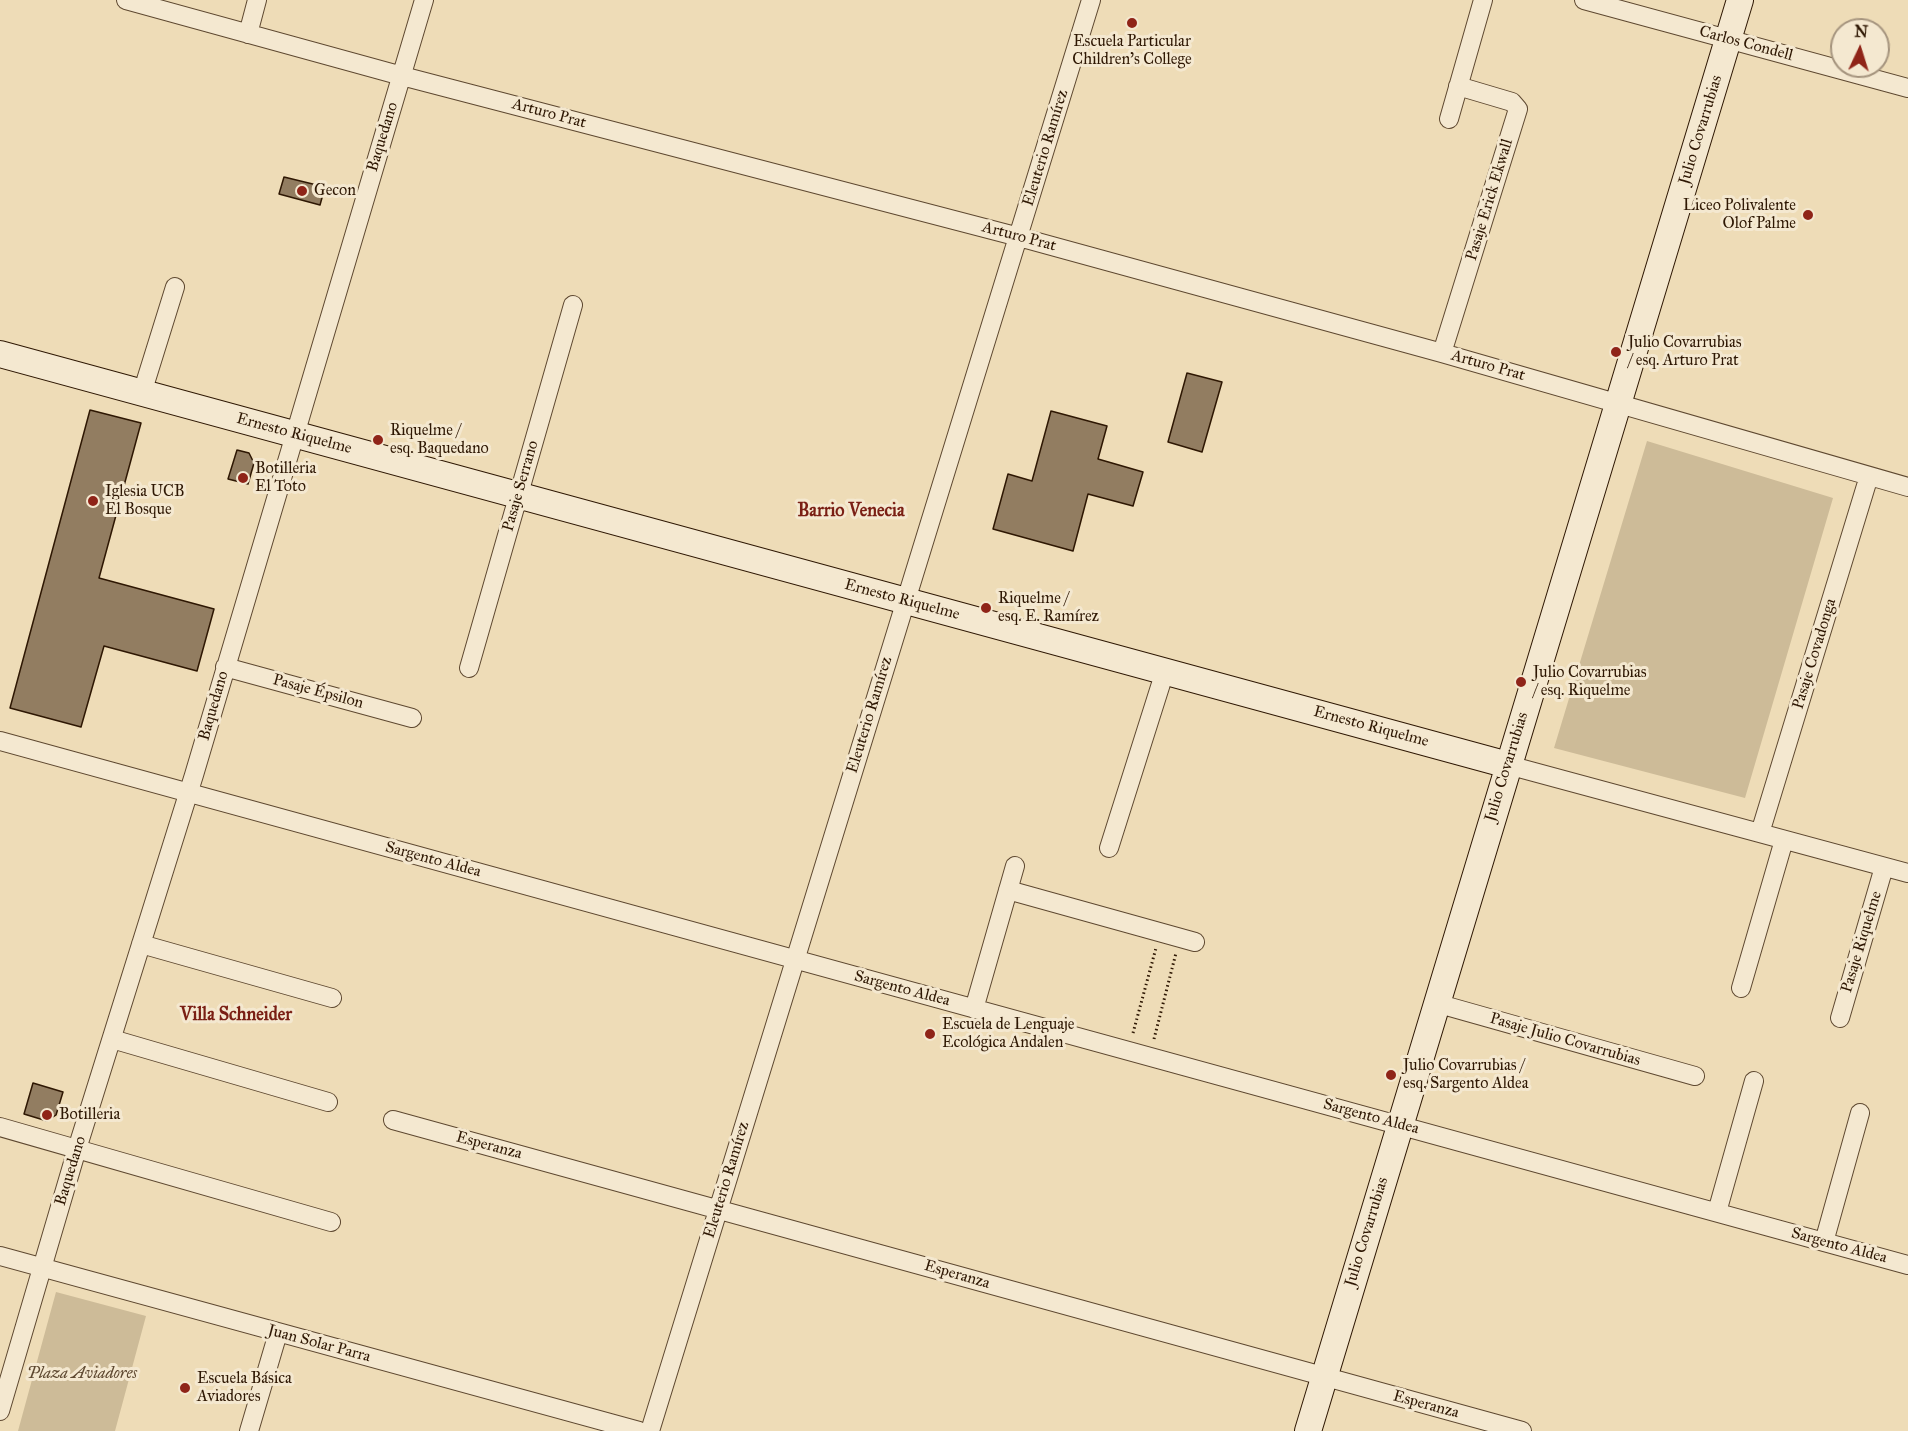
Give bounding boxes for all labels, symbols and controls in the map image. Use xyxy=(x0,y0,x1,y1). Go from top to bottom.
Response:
marker: Escuela Particular Children's College xyxy=(1125,16,1139,30)
north arrow xyxy=(1830,18,1890,78)
street label: Carlos Condell xyxy=(1697,22,1795,66)
text: N xyxy=(1854,22,1869,41)
place label: Escuela Particular Children's College xyxy=(1072,32,1192,70)
street label: Julio Covarrubias xyxy=(1675,73,1727,187)
street label: Eleuterio Ramírez xyxy=(1019,87,1073,209)
street label: Arturo Prat xyxy=(510,95,588,133)
street label: Baquedano xyxy=(363,100,403,174)
street label: Pasaje Erick Ekwall xyxy=(1462,137,1518,263)
place label: Gecon xyxy=(314,181,356,201)
marker: Gecon xyxy=(295,184,309,198)
place label: Liceo Polivalente Olof Palme xyxy=(1683,196,1796,234)
marker: Liceo Polivalente Olof Palme xyxy=(1801,208,1815,222)
street label: Arturo Prat xyxy=(980,218,1058,256)
place label: Julio Covarrubias / esq. Arturo Prat xyxy=(1628,333,1742,371)
marker: Julio Covarrubias / esq. Arturo Prat xyxy=(1609,345,1623,359)
street label: Arturo Prat xyxy=(1449,346,1527,386)
street label: Ernesto Riquelme xyxy=(234,409,354,459)
place label: Riquelme / esq. Baquedano xyxy=(390,421,489,459)
marker: Riquelme / esq. Baquedano xyxy=(371,433,385,447)
street label: Pasaje Serrano xyxy=(499,438,543,534)
place label: Botilleria El Toto xyxy=(255,459,316,497)
marker: Botilleria El Toto xyxy=(236,471,250,485)
place label: Iglesia UCB El Bosque xyxy=(105,482,185,520)
marker: Iglesia UCB El Bosque xyxy=(86,494,100,508)
district label: Barrio Venecia xyxy=(797,501,905,523)
street label: Ernesto Riquelme xyxy=(842,575,962,625)
place label: Riquelme / esq. E. Ramírez xyxy=(998,589,1099,627)
street label: Pasaje Covadonga xyxy=(1789,596,1841,712)
marker: Riquelme / esq. E. Ramírez xyxy=(979,601,993,615)
street label: Eleuterio Ramírez xyxy=(843,654,897,776)
place label: Julio Covarrubias / esq. Riquelme xyxy=(1533,663,1647,701)
street label: Baquedano xyxy=(195,669,233,743)
street label: Pasaje Épsilon xyxy=(271,671,365,713)
marker: Julio Covarrubias / esq. Riquelme xyxy=(1514,675,1528,689)
street label: Ernesto Riquelme xyxy=(1311,702,1431,752)
street label: Julio Covarrubias xyxy=(1481,710,1533,824)
street label: Sargento Aldea xyxy=(383,838,483,882)
street label: Pasaje Riquelme xyxy=(1837,889,1887,995)
street label: Sargento Aldea xyxy=(852,967,952,1011)
district label: Villa Schneider xyxy=(180,1005,292,1027)
street label: Pasaje Julio Covarrubias xyxy=(1487,1009,1643,1071)
place label: Escuela de Lenguaje Ecológica Andalen xyxy=(942,1015,1075,1053)
marker: Escuela de Lenguaje Ecológica Andalen xyxy=(923,1027,937,1041)
place label: Julio Covarrubias / esq. Sargento Aldea xyxy=(1403,1056,1528,1094)
marker: Julio Covarrubias / esq. Sargento Aldea xyxy=(1384,1068,1398,1082)
street label: Sargento Aldea xyxy=(1321,1095,1421,1139)
place label: Botilleria xyxy=(59,1105,120,1125)
marker: Botilleria xyxy=(40,1108,54,1122)
street label: Eleuterio Ramírez xyxy=(700,1119,754,1241)
street label: Esperanza xyxy=(454,1128,524,1164)
street label: Baquedano xyxy=(51,1134,91,1208)
street label: Julio Covarrubias xyxy=(1341,1175,1393,1289)
street label: Sargento Aldea xyxy=(1789,1224,1889,1268)
street label: Esperanza xyxy=(922,1256,992,1294)
street label: Juan Solar Parra xyxy=(265,1321,373,1367)
park label: Plaza Aviadores xyxy=(27,1364,137,1384)
place label: Escuela Básica Aviadores xyxy=(197,1369,292,1407)
marker: Escuela Básica Aviadores xyxy=(178,1381,192,1395)
street label: Esperanza xyxy=(1391,1387,1461,1423)

